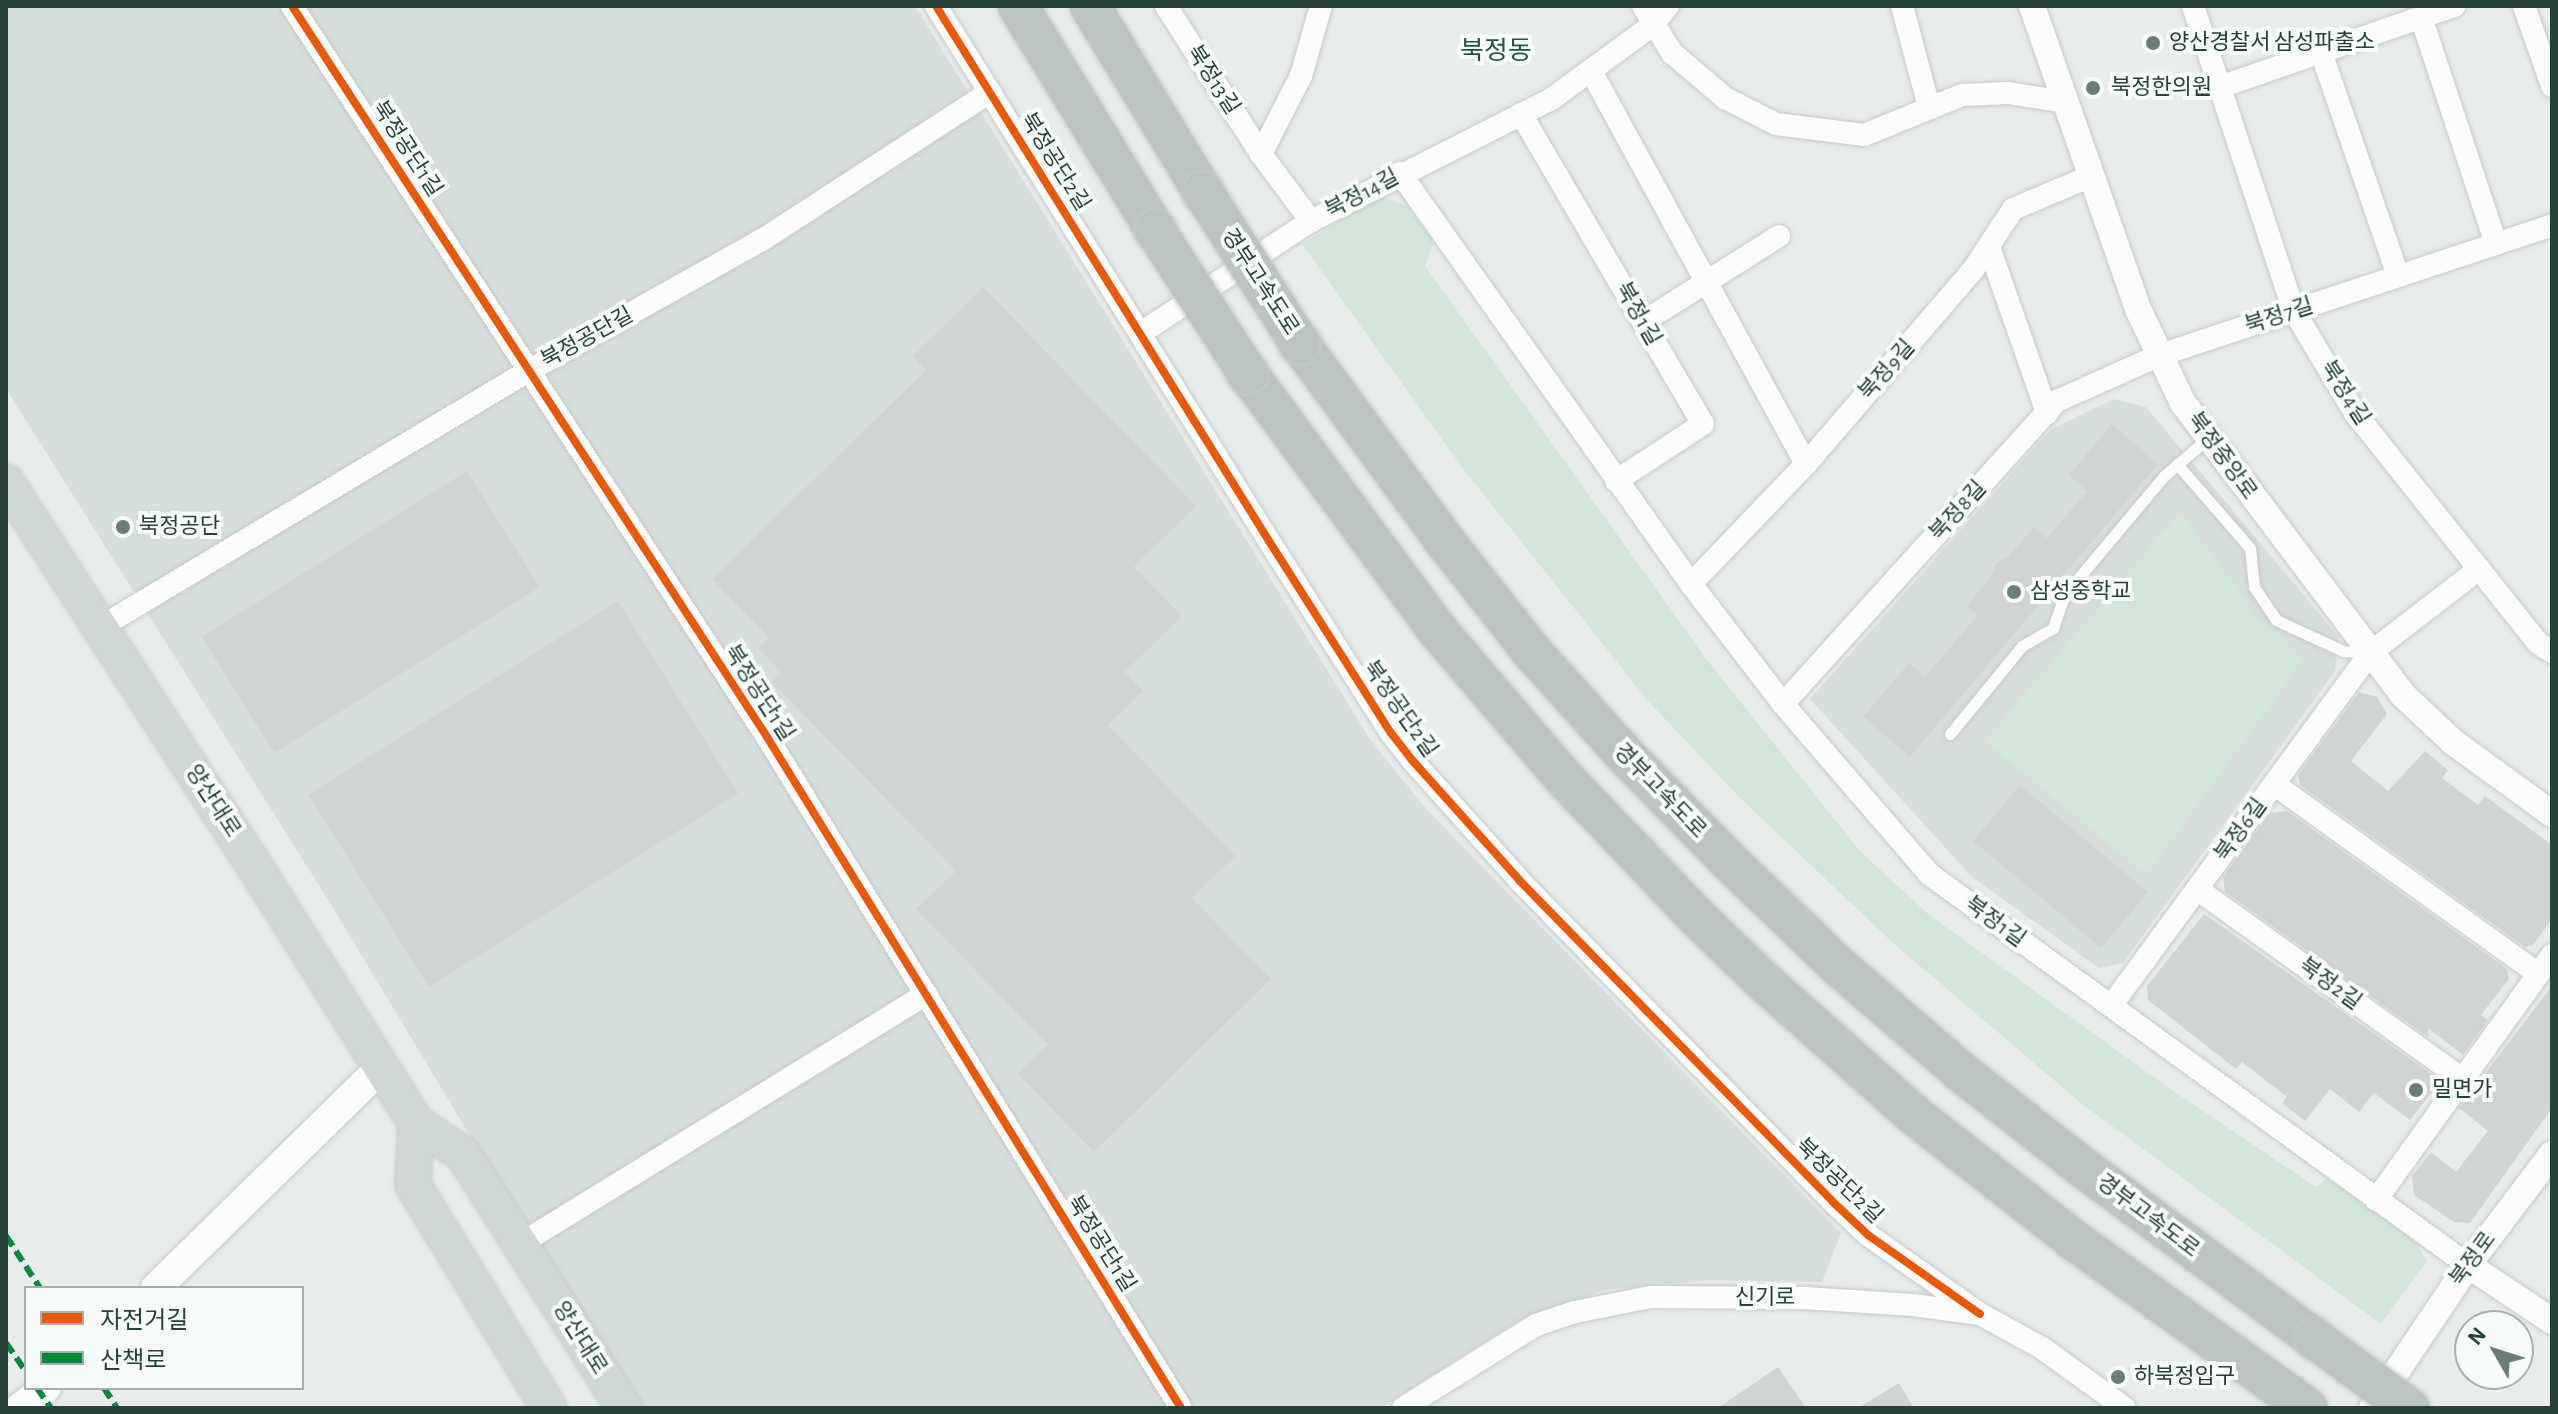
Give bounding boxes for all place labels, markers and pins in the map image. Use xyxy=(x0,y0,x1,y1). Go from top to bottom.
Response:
place label: 양산경찰서 삼성파출소 xyxy=(2169,30,2375,56)
marker: 양산경찰서 삼성파출소 xyxy=(2144,34,2162,52)
place label: 북정한의원 xyxy=(2111,75,2212,101)
marker: 북정한의원 xyxy=(2082,77,2104,99)
place label: 북정공단 xyxy=(139,514,220,540)
marker: 북정공단 xyxy=(114,518,132,536)
place label: 삼성중학교 xyxy=(2030,579,2131,605)
marker: 삼성중학교 xyxy=(2005,583,2023,601)
place label: 밀면가 xyxy=(2432,1077,2493,1103)
marker: 밀면가 xyxy=(2407,1081,2425,1099)
place label: 하북정입구 xyxy=(2134,1364,2235,1390)
marker: 하북정입구 xyxy=(2109,1368,2127,1386)

